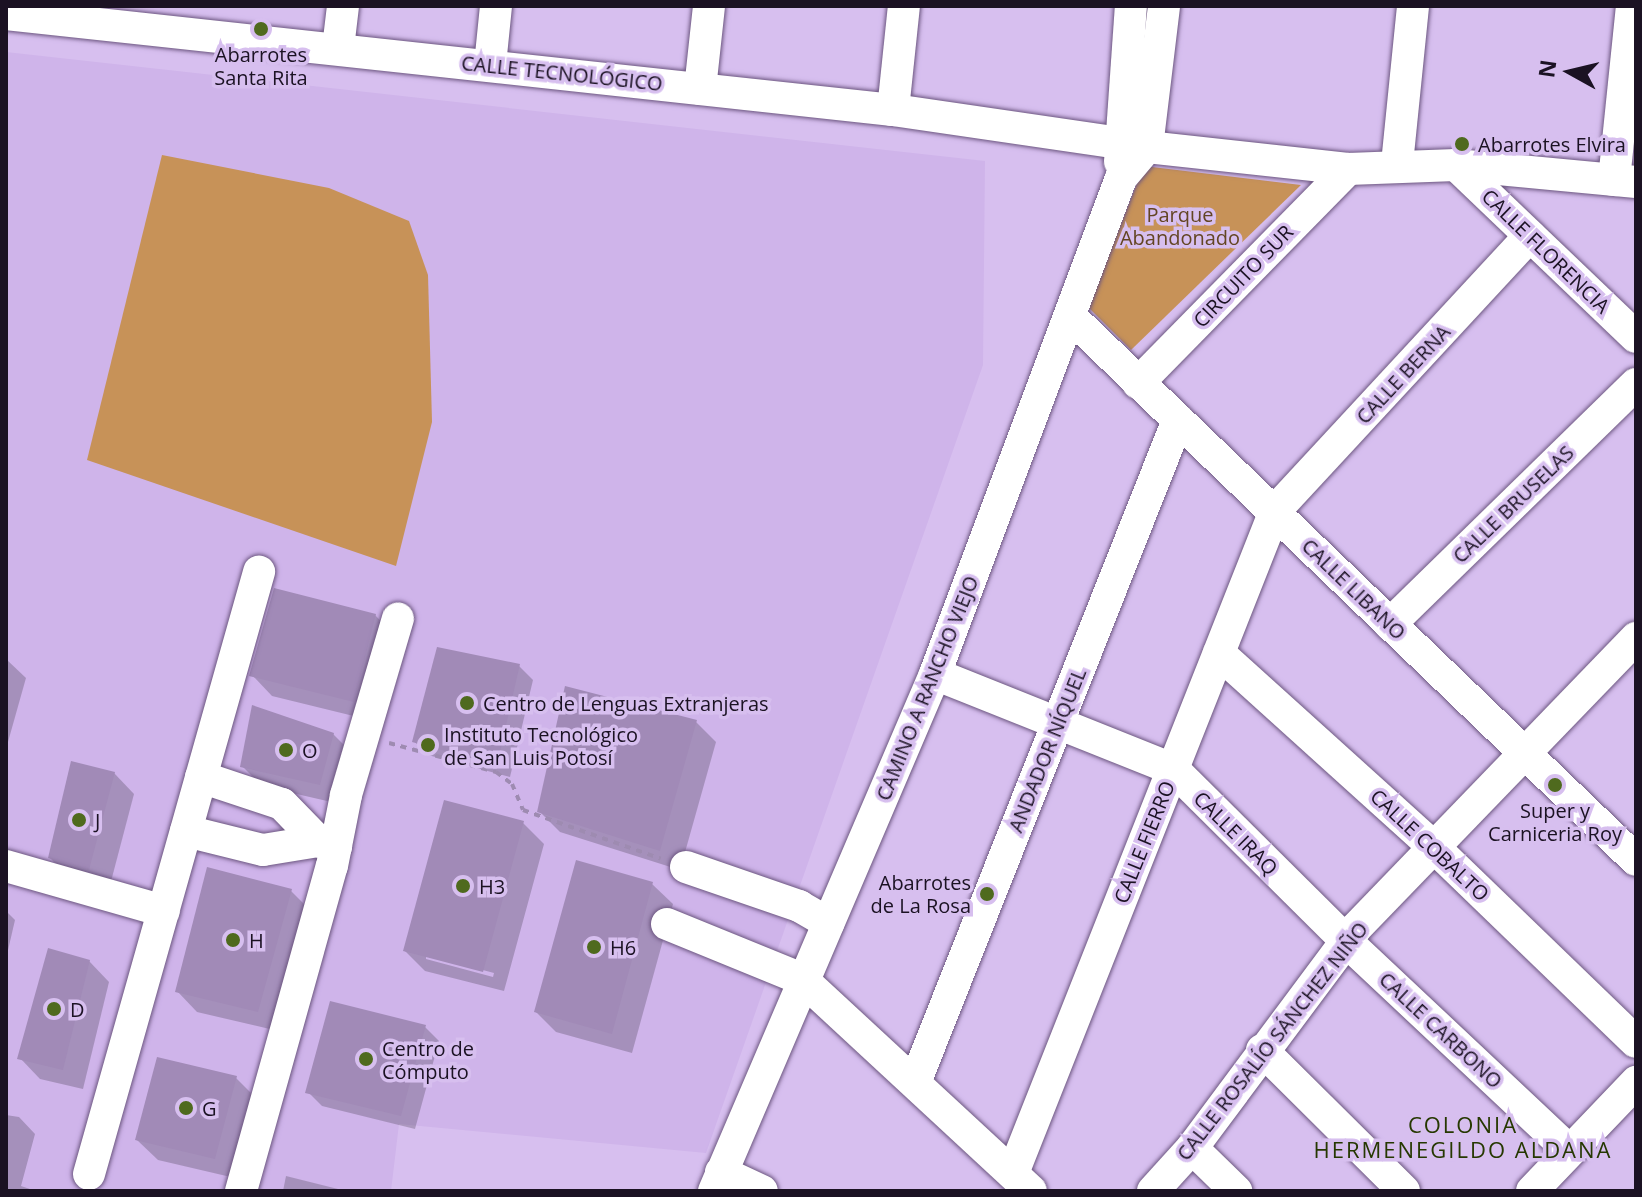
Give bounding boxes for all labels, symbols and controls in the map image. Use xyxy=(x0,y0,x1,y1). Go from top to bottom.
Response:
marker: Abarrotes Santa Rita xyxy=(252,20,270,38)
north arrow xyxy=(1530,32,1610,112)
place label: Abarrotes Santa Rita xyxy=(214,42,308,89)
street label: CALLE TECNOLÓGICO xyxy=(460,51,664,95)
text: N xyxy=(1530,58,1562,80)
place label: Abarrotes Elvira xyxy=(1478,132,1626,156)
marker: Abarrotes Elvira xyxy=(1453,135,1471,153)
street label: CALLE FLORENCIA xyxy=(1477,184,1615,318)
park label: Parque Abandonado xyxy=(1120,202,1240,249)
street label: CIRCUITO SUR xyxy=(1188,220,1298,332)
street label: CALLE BERNA xyxy=(1351,320,1455,428)
street label: CALLE BRUSELAS xyxy=(1448,440,1578,568)
street label: CALLE LIBANO xyxy=(1297,534,1411,644)
street label: CAMINO A RANCHO VIEJO xyxy=(871,572,983,804)
street label: ANDADOR NÍQUEL xyxy=(1003,664,1091,836)
place label: Centro de Lenguas Extranjeras xyxy=(483,691,769,715)
marker: Centro de Lenguas Extranjeras xyxy=(458,694,476,712)
place label: Instituto Tecnológico de San Luis Potosí xyxy=(444,722,638,769)
marker: Instituto Tecnológico de San Luis Potosí xyxy=(419,736,437,754)
place label: O xyxy=(302,738,318,762)
marker: O xyxy=(277,741,295,759)
marker: Super y Carniceria Roy xyxy=(1546,776,1564,794)
street label: CALLE FIERRO xyxy=(1109,777,1179,907)
street label: CALLE COBALTO xyxy=(1366,784,1494,906)
street label: CALLE IRAQ xyxy=(1189,786,1283,880)
place label: Super y Carniceria Roy xyxy=(1488,798,1622,845)
place label: J xyxy=(95,808,100,832)
marker: J xyxy=(70,811,88,829)
place label: Abarrotes de La Rosa xyxy=(871,870,971,917)
place label: H3 xyxy=(479,874,505,898)
marker: H3 xyxy=(454,877,472,895)
marker: Abarrotes de La Rosa xyxy=(978,885,996,903)
street label: CALLE ROSALÍO SÁNCHEZ NIÑO xyxy=(1172,917,1372,1165)
place label: H xyxy=(249,928,264,952)
marker: H xyxy=(224,931,242,949)
place label: H6 xyxy=(610,935,636,959)
marker: H6 xyxy=(585,938,603,956)
street label: CALLE CARBONO xyxy=(1375,967,1507,1093)
place label: D xyxy=(70,997,85,1021)
marker: D xyxy=(45,1000,63,1018)
place label: Centro de Cómputo xyxy=(382,1036,474,1083)
marker: Centro de Cómputo xyxy=(357,1050,375,1068)
place label: G xyxy=(202,1096,217,1120)
marker: G xyxy=(177,1099,195,1117)
district label: COLONIA HERMENEGILDO ALDANA xyxy=(1314,1111,1612,1162)

